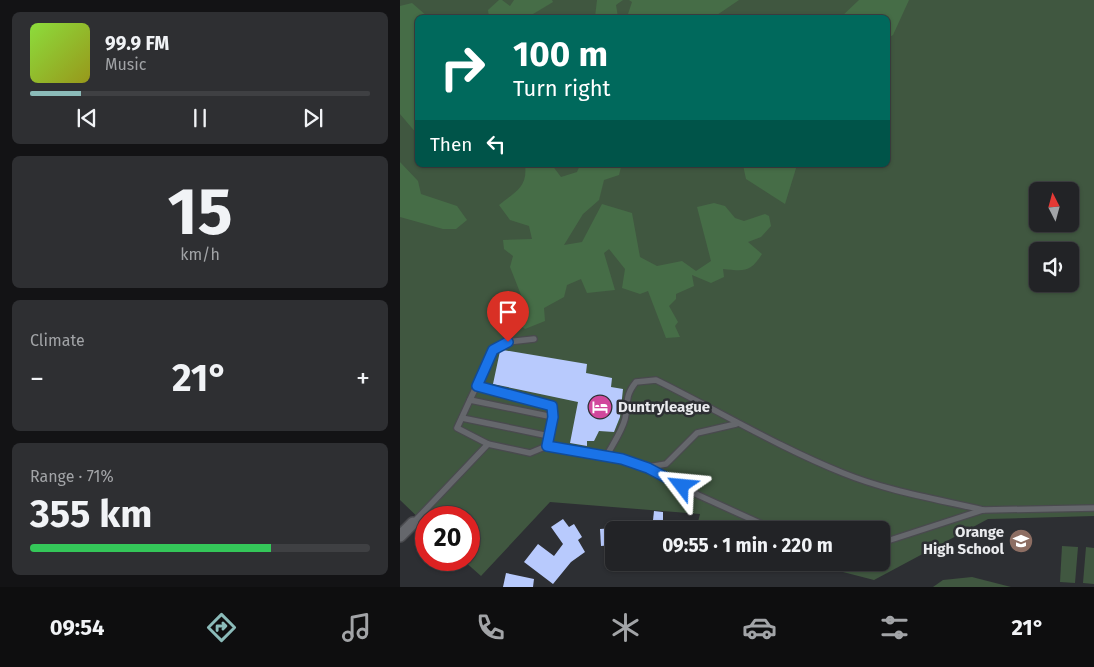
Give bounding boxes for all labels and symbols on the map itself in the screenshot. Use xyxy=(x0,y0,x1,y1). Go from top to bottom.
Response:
north arrow xyxy=(1029,182,1079,232)
pin xyxy=(487,291,529,342)
hotel icon: Duntryleague xyxy=(587,394,613,420)
place label: Duntryleague xyxy=(618,398,710,416)
position arrow xyxy=(655,459,707,511)
speed limit sign: 20 xyxy=(415,506,480,571)
place label: Orange High School xyxy=(923,523,1005,558)
school or university icon: Orange High School xyxy=(1008,528,1034,554)

